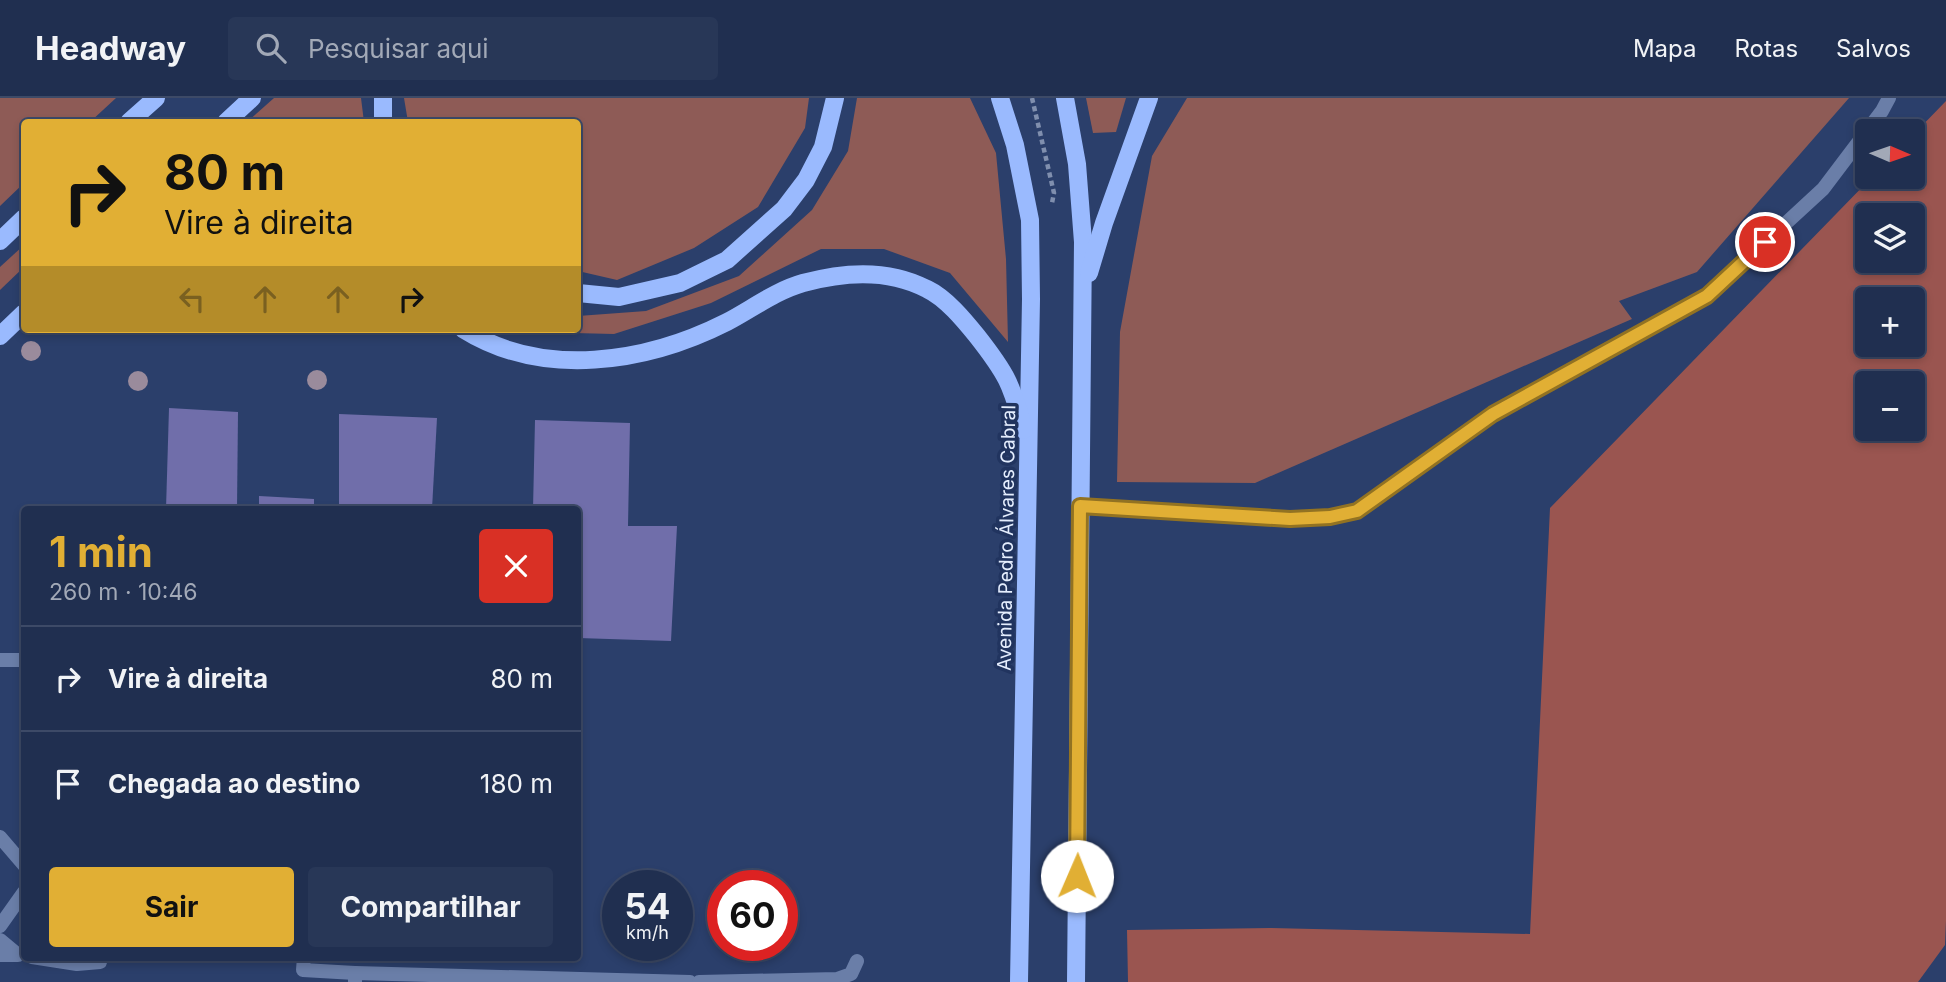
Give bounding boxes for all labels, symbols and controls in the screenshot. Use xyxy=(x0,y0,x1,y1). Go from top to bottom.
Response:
search box xyxy=(228,17,718,80)
text: Headway xyxy=(35,28,186,68)
icon: search xyxy=(252,29,290,67)
text: Pesquisar aqui xyxy=(308,33,489,64)
text: Mapa xyxy=(1633,34,1697,63)
text: Rotas xyxy=(1735,34,1798,63)
text: Salvos xyxy=(1836,34,1911,63)
north arrow xyxy=(1855,119,1925,189)
map controls xyxy=(1855,119,1925,441)
text: 80 m xyxy=(164,143,285,202)
icon: right xyxy=(49,147,140,238)
text: Vire à direita xyxy=(164,203,354,242)
button: layers xyxy=(1855,203,1925,273)
pin xyxy=(1735,212,1795,272)
icon: arrive xyxy=(1746,223,1784,261)
icon: left xyxy=(173,280,211,318)
icon: ahead xyxy=(246,280,284,318)
icon: ahead xyxy=(319,280,357,318)
icon: right xyxy=(392,280,430,318)
button: + xyxy=(1855,287,1925,357)
button: − xyxy=(1855,371,1925,441)
street label: Avenida Pedro Álvares Cabral xyxy=(992,405,1020,671)
text: 1 min xyxy=(49,526,153,577)
button: close xyxy=(479,529,553,603)
text: 260 m · 10:46 xyxy=(49,578,198,606)
icon: right xyxy=(49,660,87,698)
text: Vire à direita xyxy=(108,663,268,694)
text: 80 m xyxy=(490,663,553,694)
icon: arrive xyxy=(49,765,87,803)
text: Chegada ao destino xyxy=(108,768,360,799)
text: 180 m xyxy=(480,768,553,799)
position arrow xyxy=(1040,839,1114,913)
button: Sair xyxy=(49,867,294,947)
button: Compartilhar xyxy=(308,867,553,947)
speed limit sign: 60 xyxy=(707,870,798,961)
text: 54 xyxy=(624,885,671,927)
text: km/h xyxy=(626,922,669,943)

